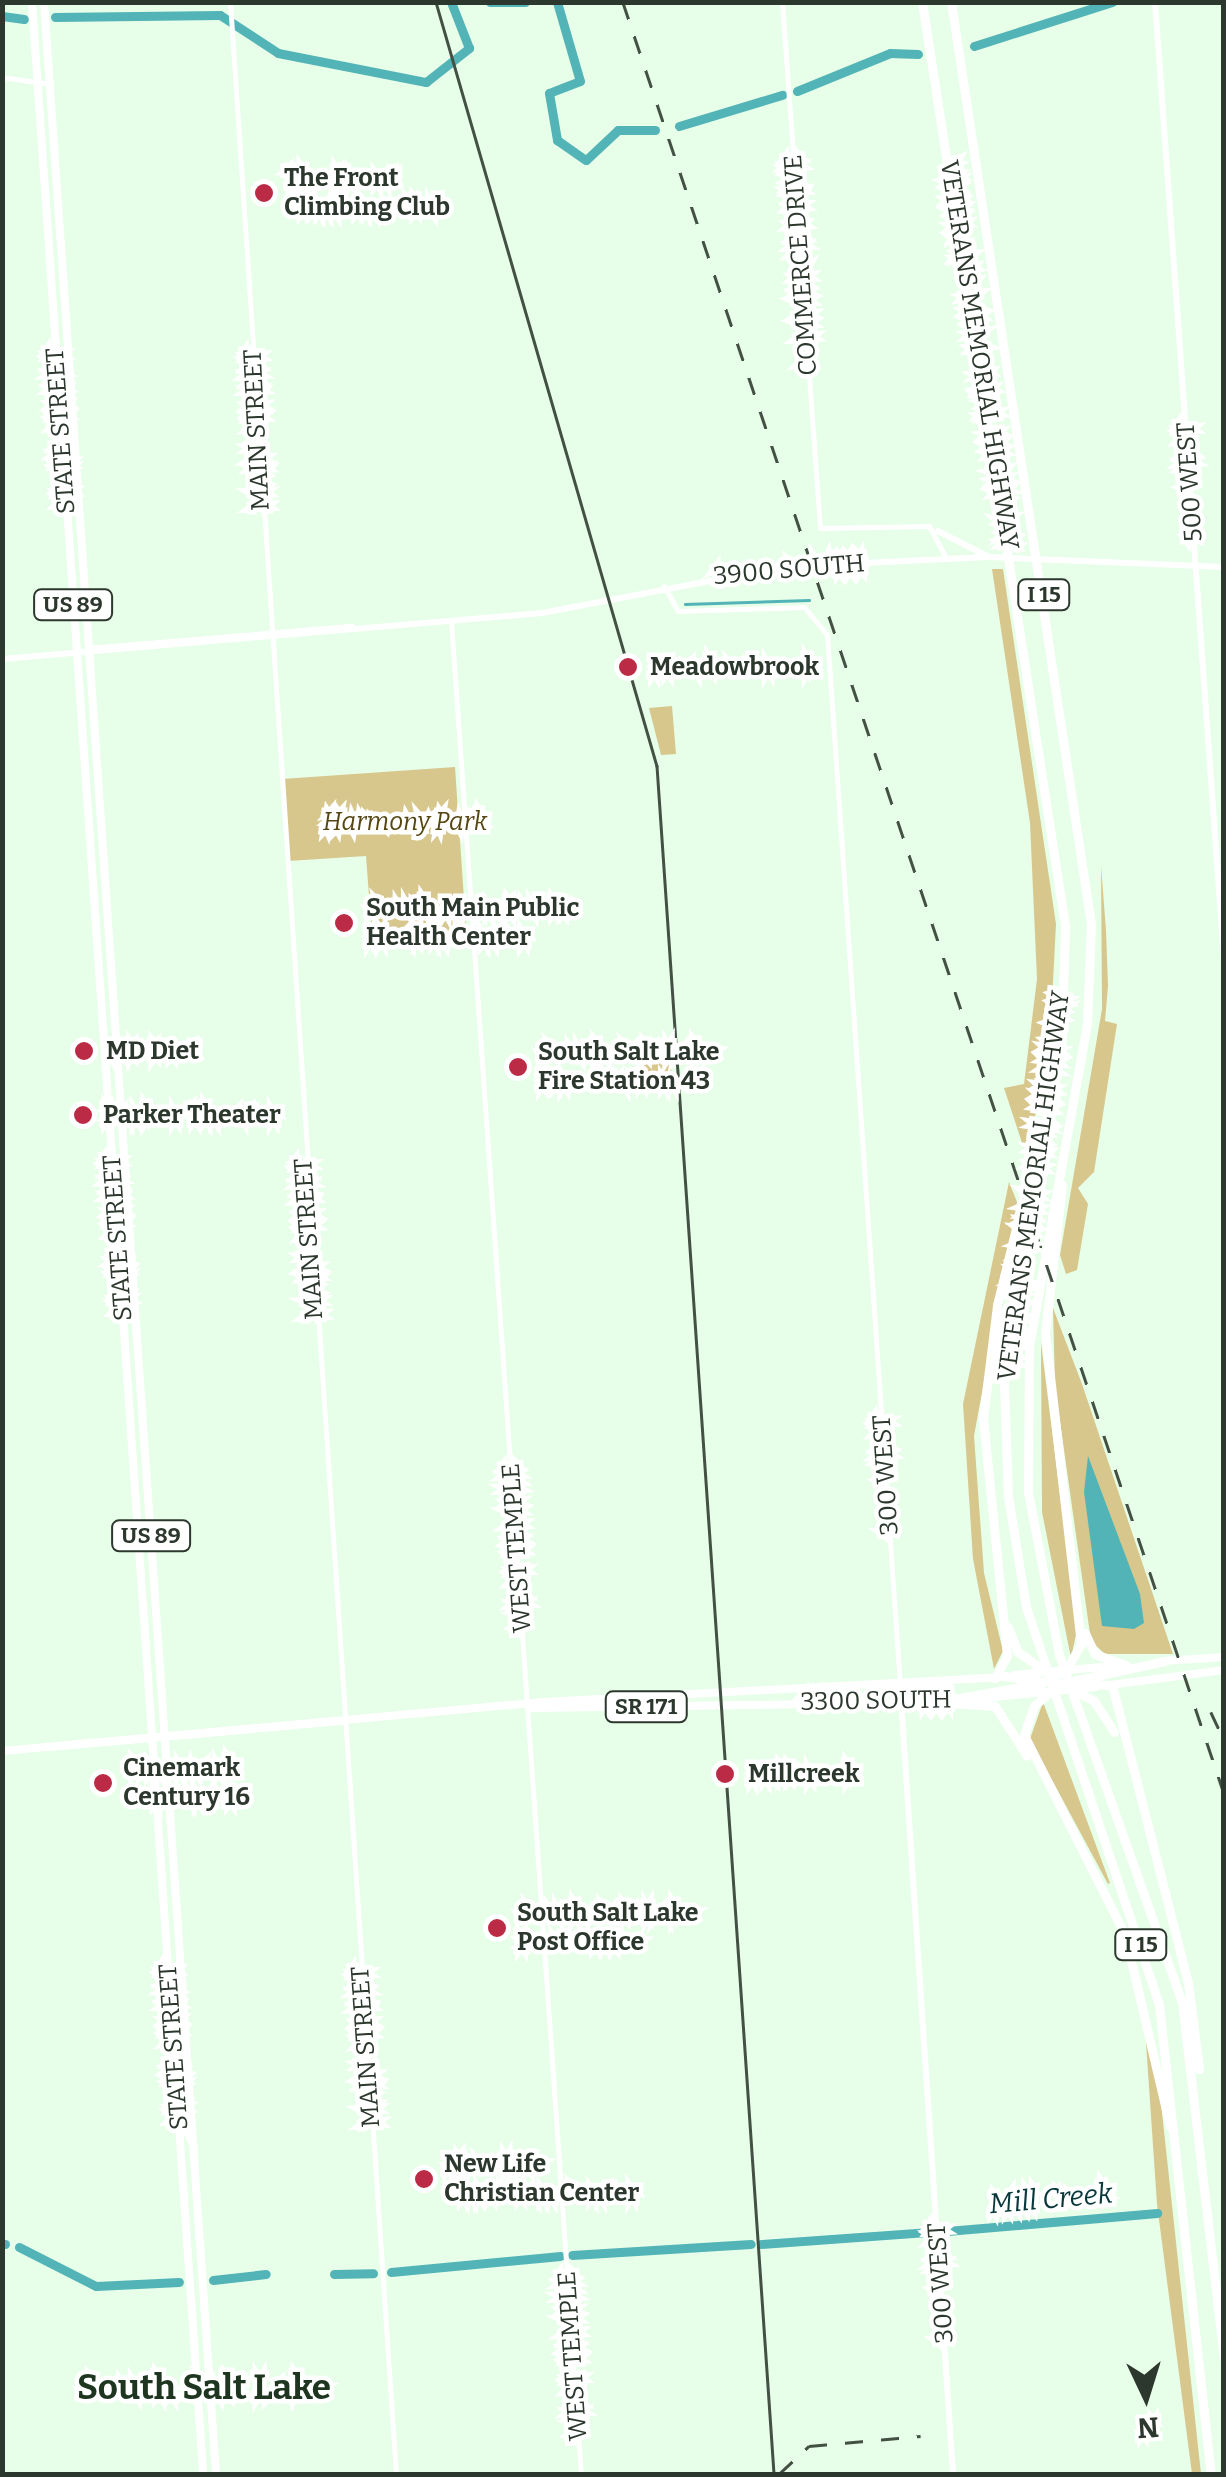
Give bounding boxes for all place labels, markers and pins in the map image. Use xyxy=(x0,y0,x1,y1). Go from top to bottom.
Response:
place label: The Front Climbing Club xyxy=(284,164,450,223)
marker: The Front Climbing Club xyxy=(253,182,275,204)
place label: Meadowbrook xyxy=(650,652,819,682)
marker: Meadowbrook xyxy=(615,654,641,680)
place label: South Main Public Health Center xyxy=(366,894,579,953)
marker: South Main Public Health Center xyxy=(331,910,357,936)
place label: MD Diet xyxy=(106,1036,199,1066)
marker: MD Diet xyxy=(71,1038,97,1064)
place label: South Salt Lake Fire Station 43 xyxy=(538,1038,720,1097)
marker: South Salt Lake Fire Station 43 xyxy=(507,1056,529,1078)
place label: Parker Theater xyxy=(103,1100,281,1130)
marker: Parker Theater xyxy=(72,1104,94,1126)
place label: Cinemark Century 16 xyxy=(123,1754,250,1813)
place label: Millcreek xyxy=(748,1759,860,1789)
marker: Millcreek xyxy=(712,1761,738,1787)
marker: Cinemark Century 16 xyxy=(92,1772,114,1794)
place label: South Salt Lake Post Office xyxy=(517,1899,699,1958)
marker: South Salt Lake Post Office xyxy=(486,1917,508,1939)
place label: New Life Christian Center xyxy=(444,2150,639,2209)
marker: New Life Christian Center xyxy=(413,2168,435,2190)

